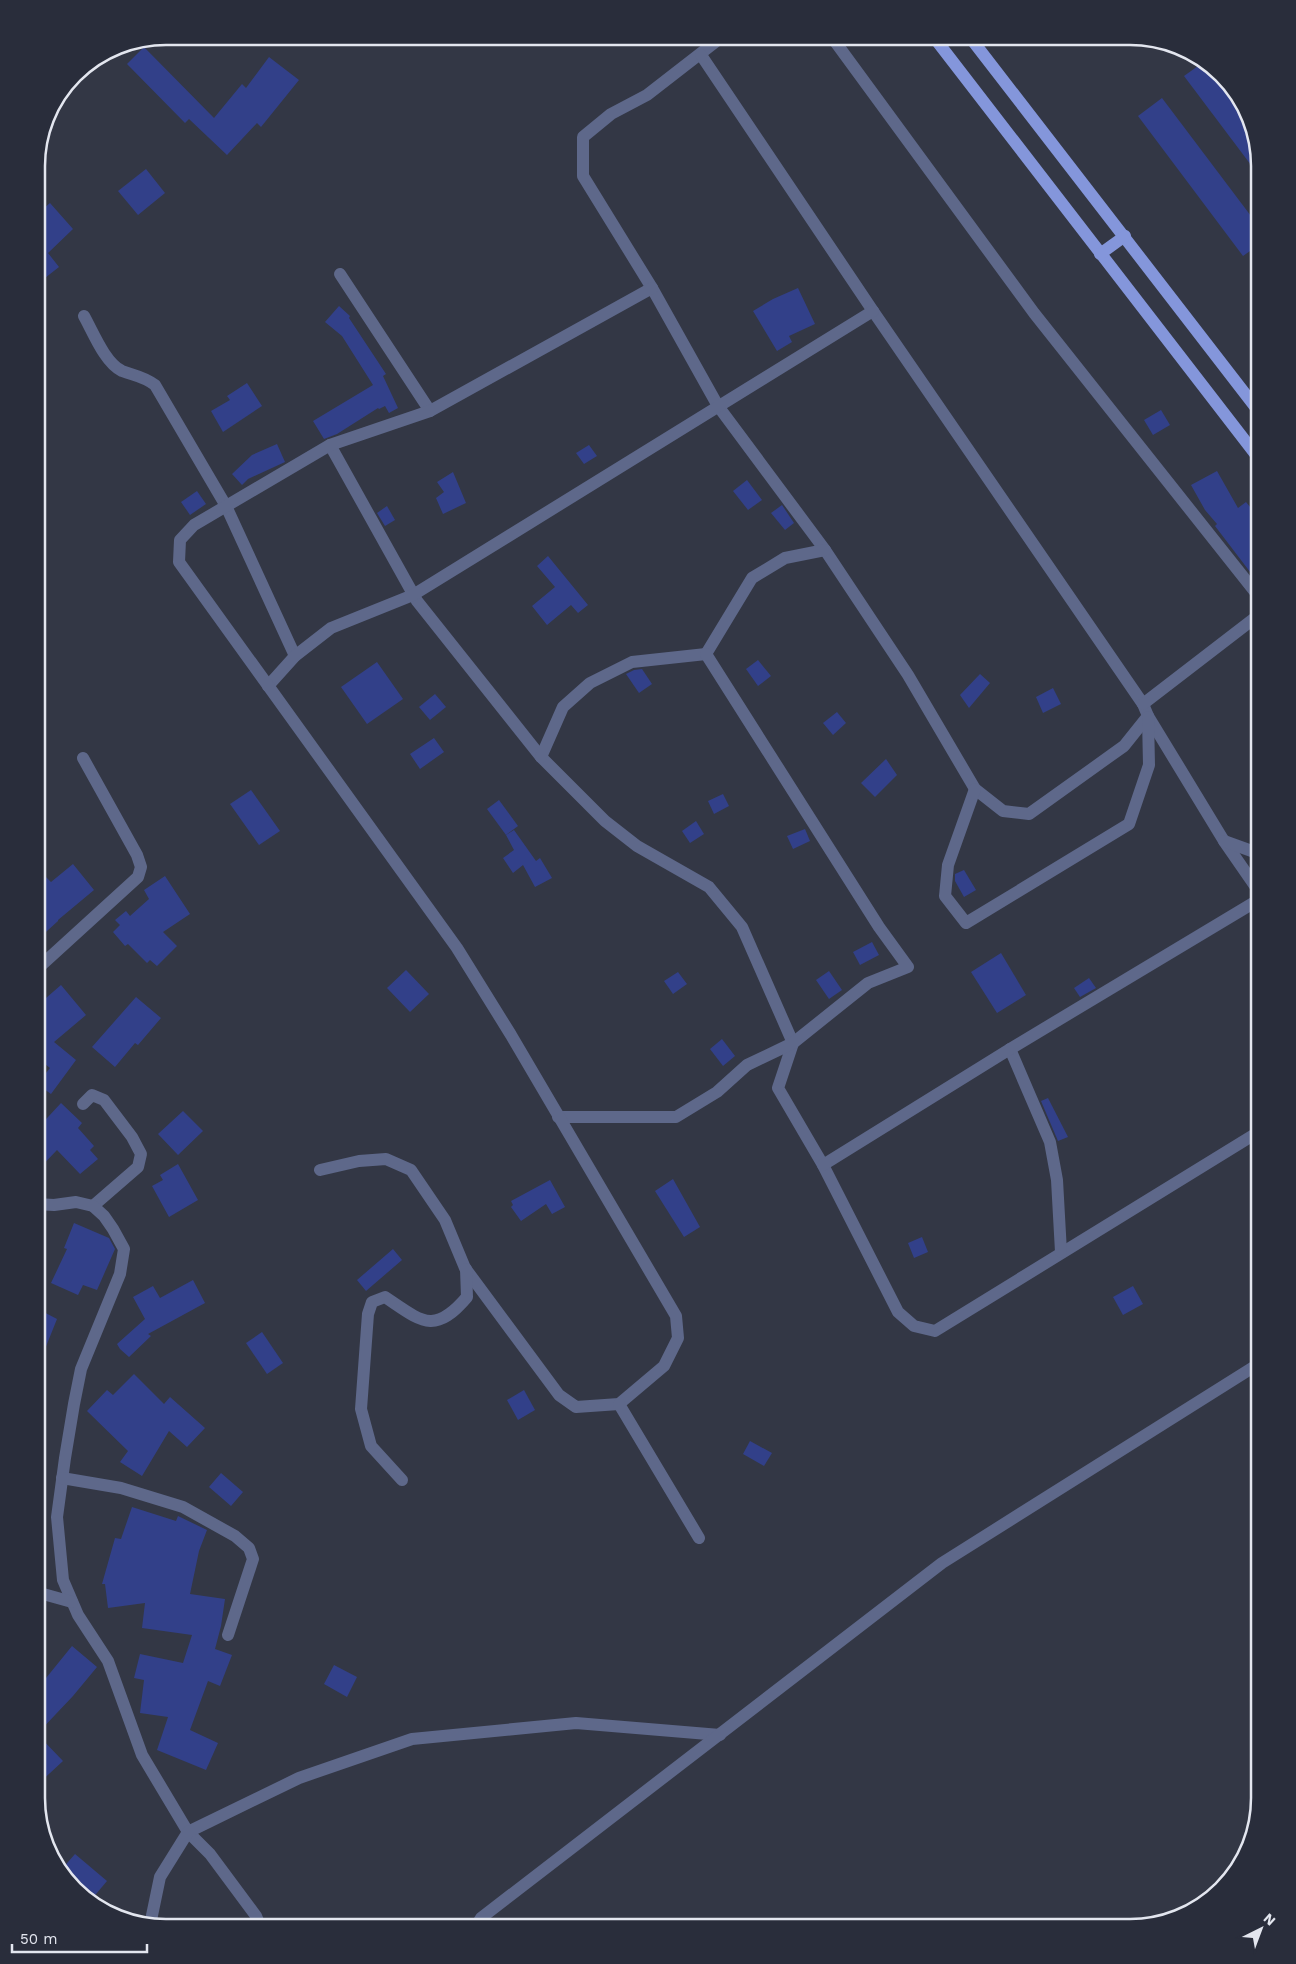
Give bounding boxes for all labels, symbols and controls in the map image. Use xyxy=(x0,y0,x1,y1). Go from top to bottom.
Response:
north arrow xyxy=(1236,1904,1286,1954)
text: N xyxy=(1260,1910,1279,1929)
scale bar xyxy=(12,1922,148,1954)
text: 50 m xyxy=(20,1930,57,1948)

